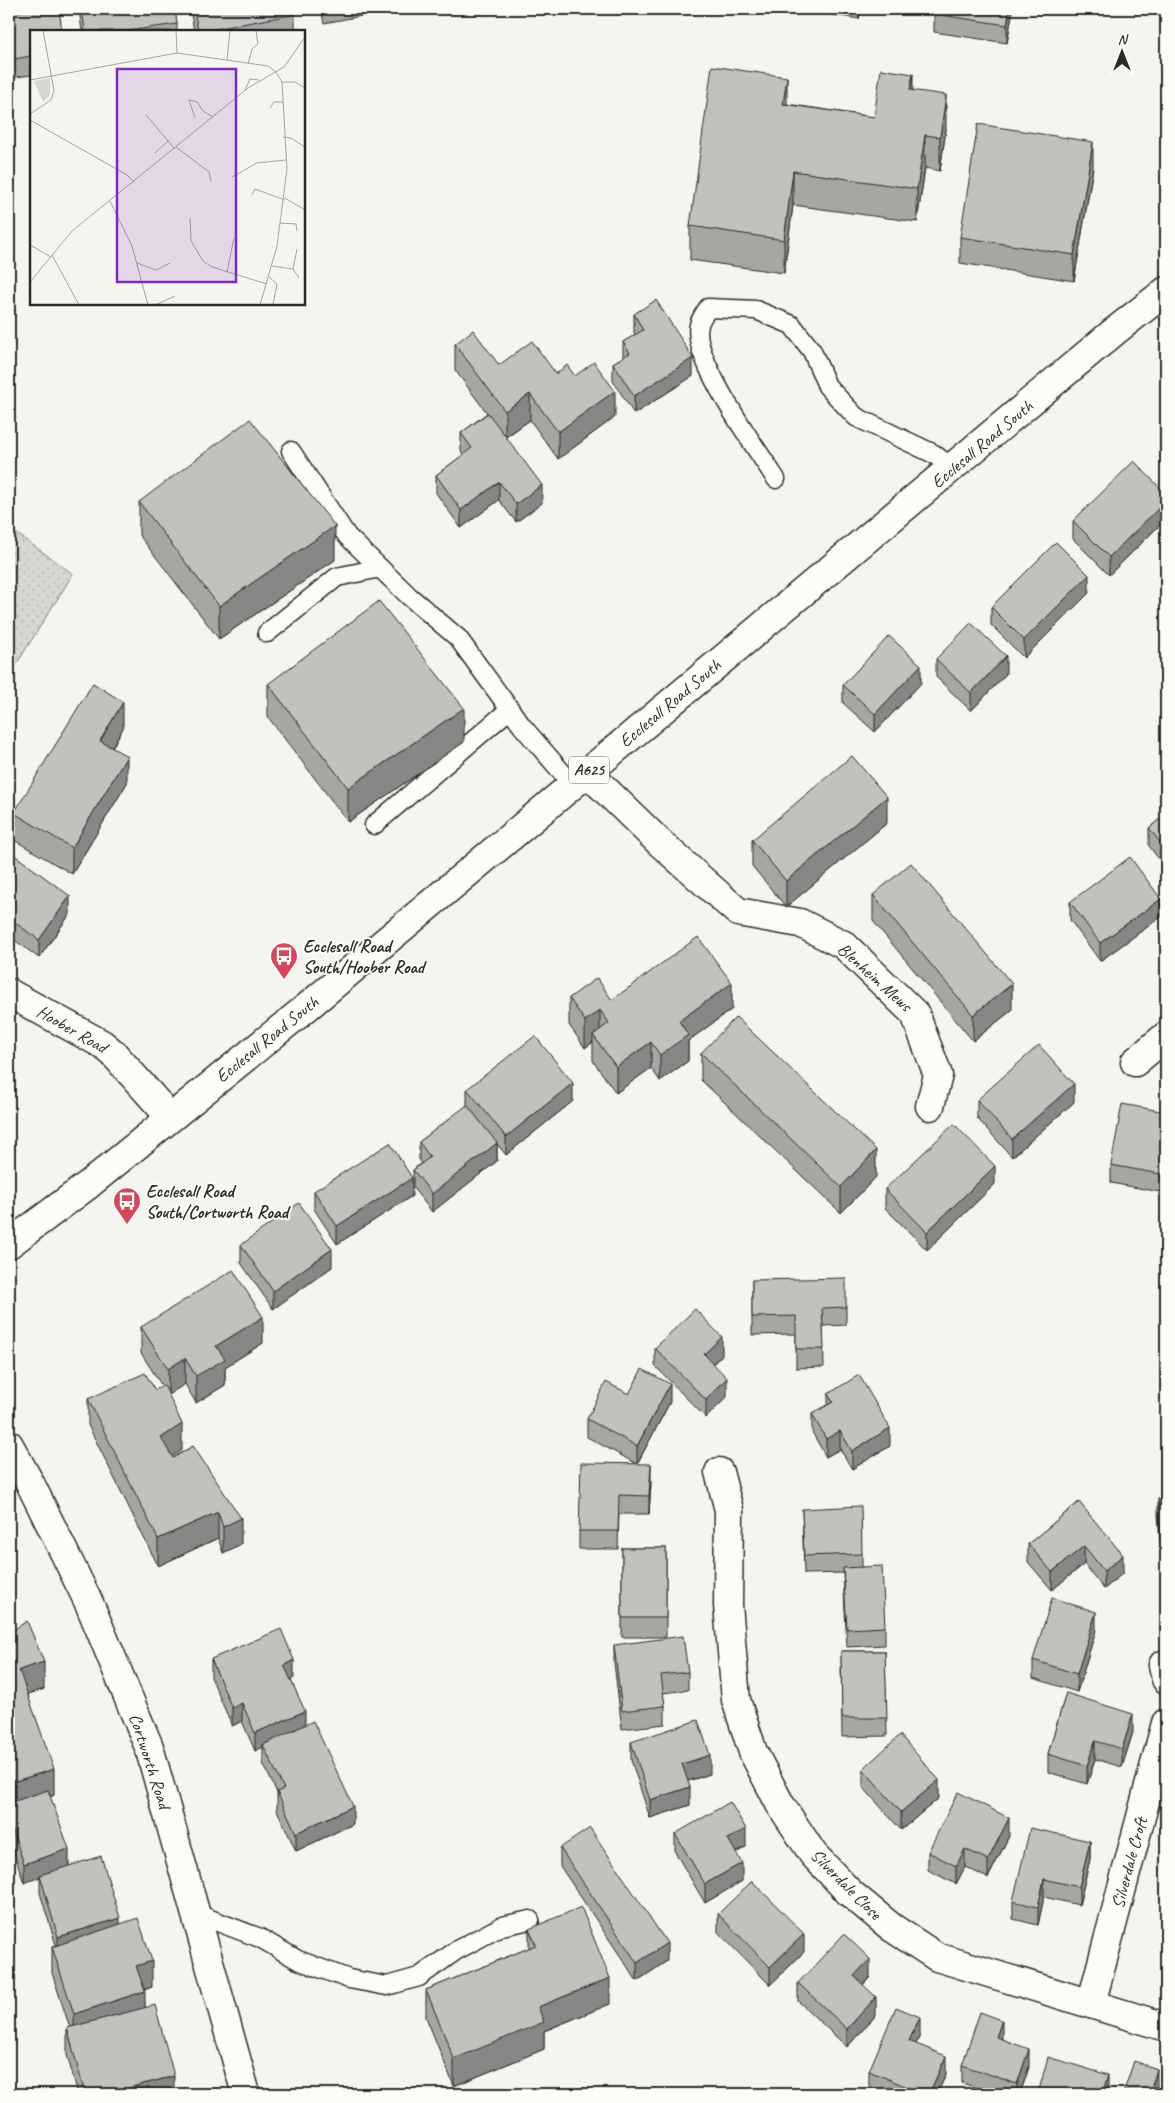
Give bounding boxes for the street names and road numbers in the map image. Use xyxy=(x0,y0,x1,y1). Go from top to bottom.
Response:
street label: Ecclesall Road South xyxy=(927,395,1038,493)
street label: Ecclesall Road South xyxy=(615,654,726,752)
road number: A625 xyxy=(569,756,609,784)
street label: Blenheim Mews xyxy=(833,938,918,1017)
street label: Ecclesall Road South xyxy=(211,990,324,1087)
street label: Hoober Road xyxy=(33,1000,114,1059)
street label: Cortworth Road xyxy=(124,1711,177,1814)
street label: Silverdale Croft xyxy=(1106,1814,1152,1911)
street label: Silverdale Close xyxy=(806,1844,887,1925)

